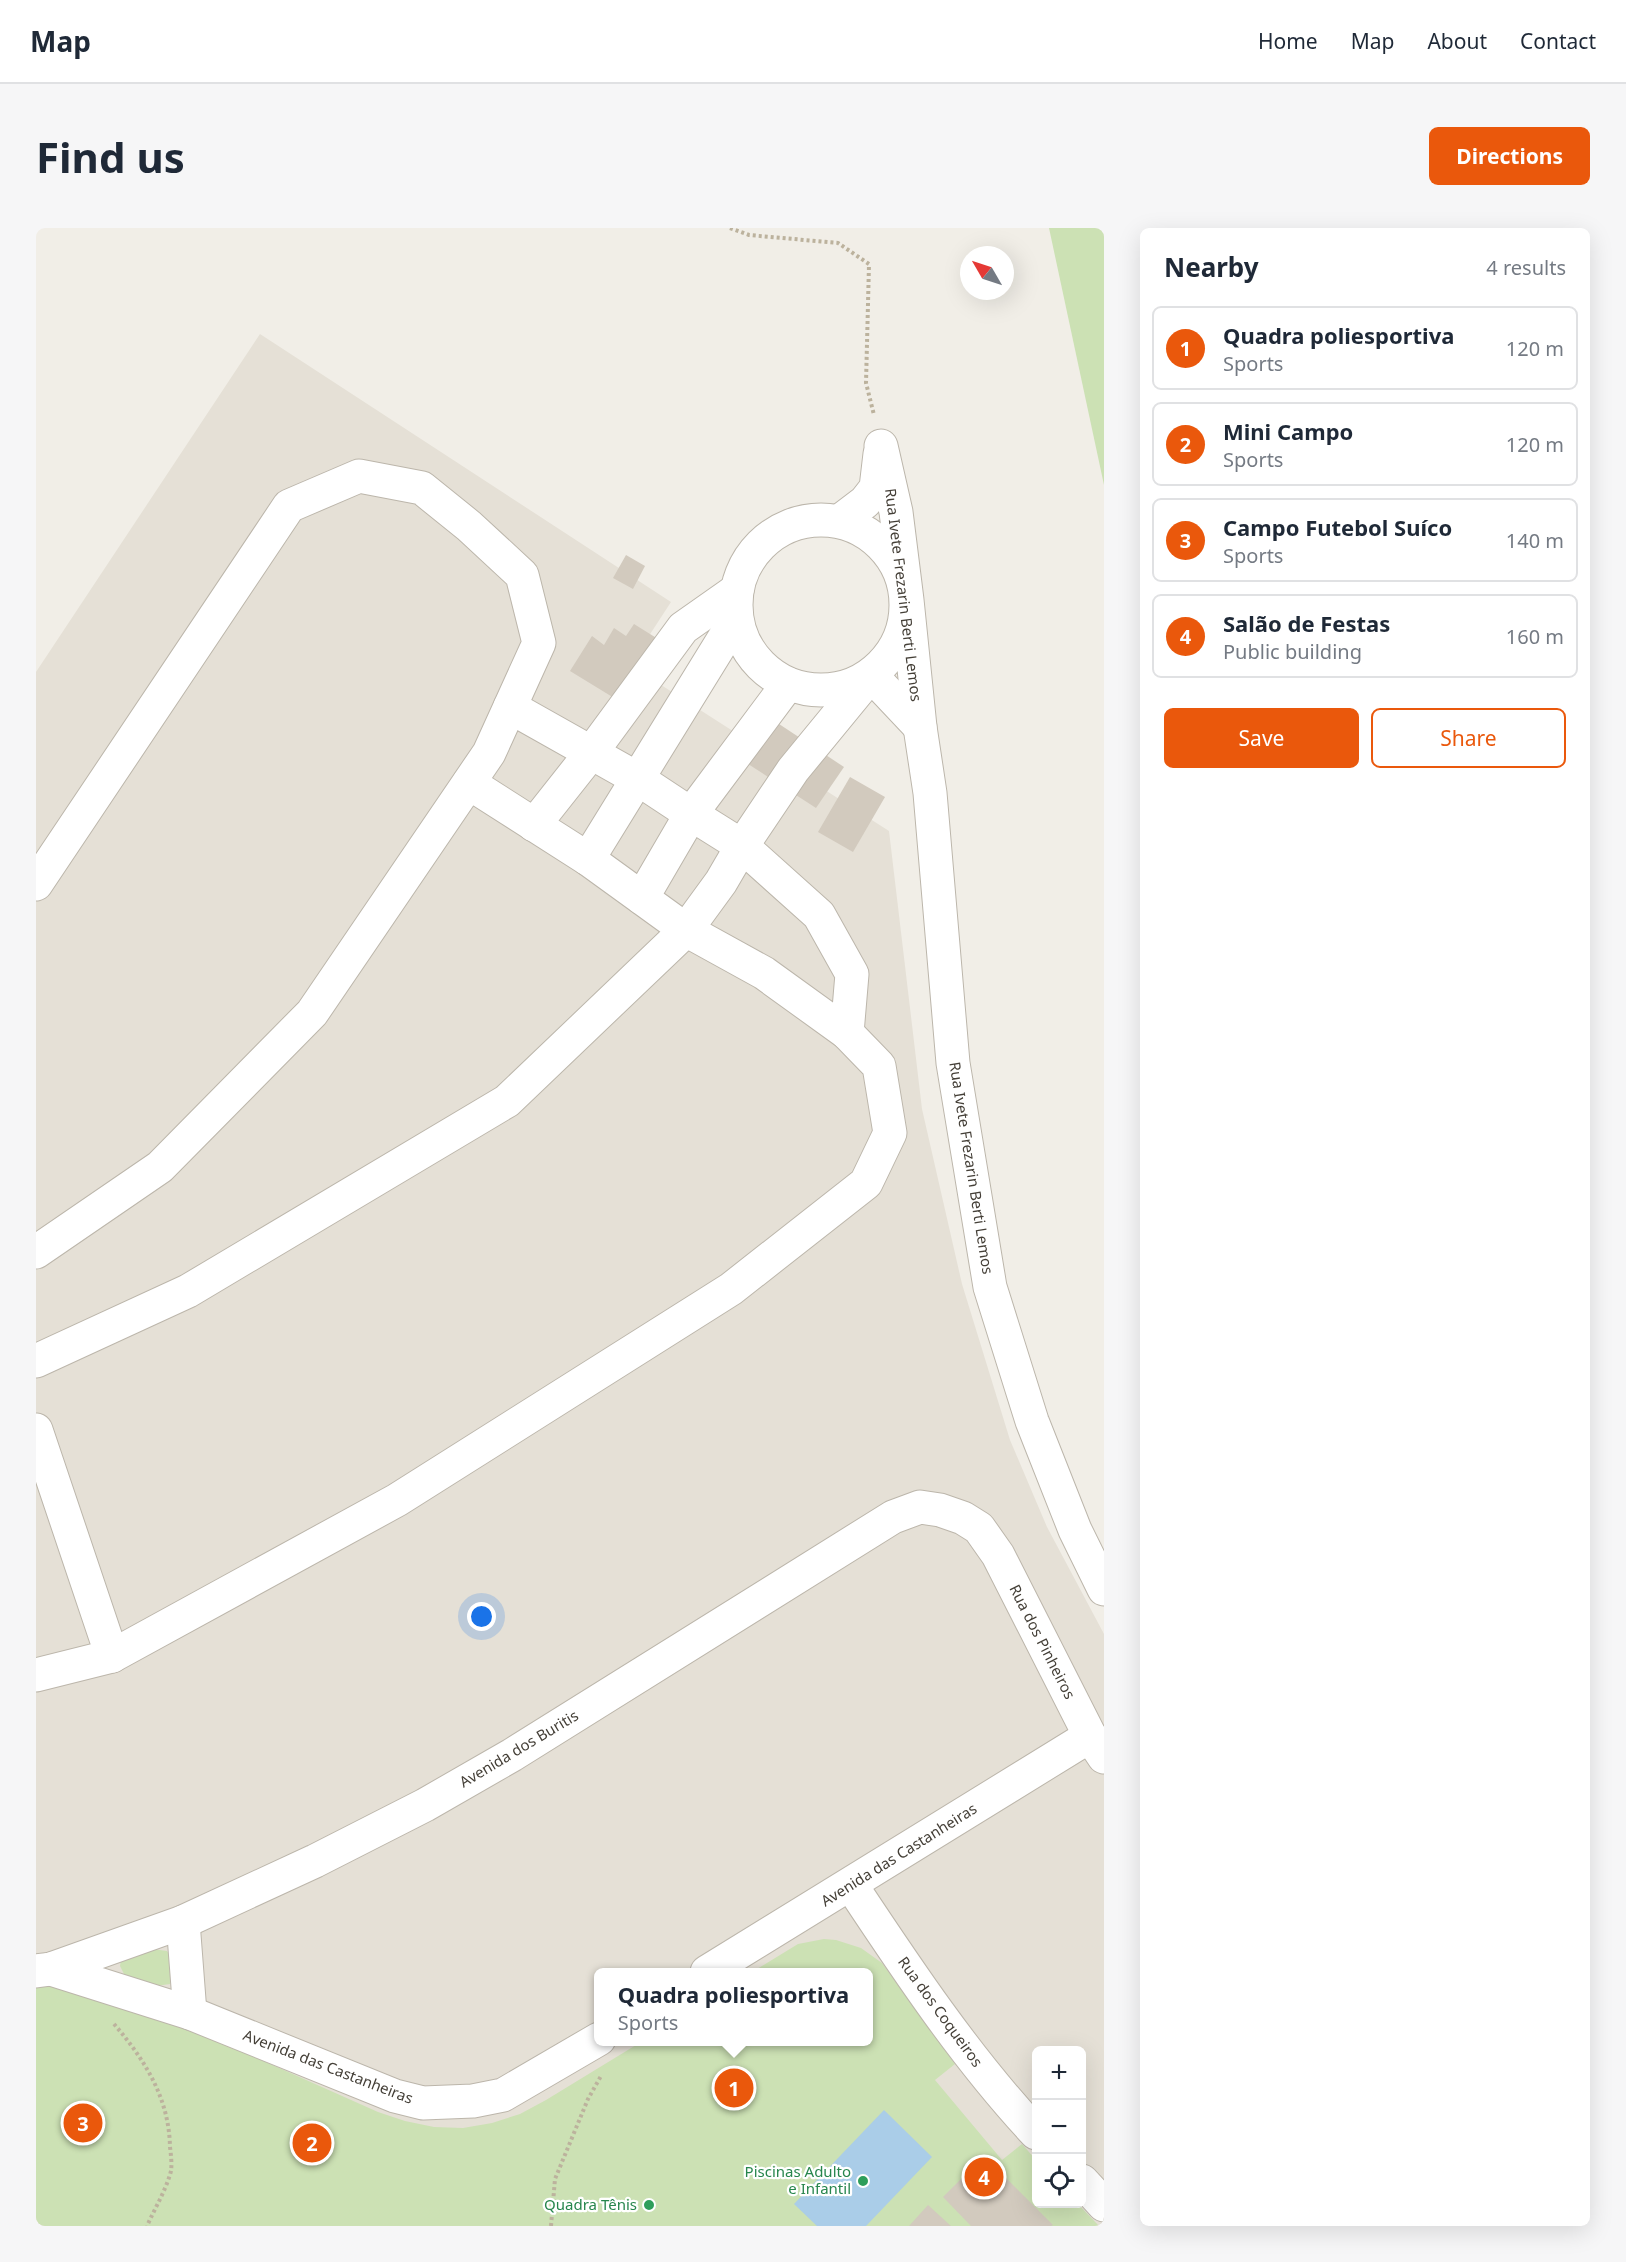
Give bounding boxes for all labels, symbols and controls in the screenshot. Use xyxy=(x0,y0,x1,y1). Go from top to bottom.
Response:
text: Map xyxy=(30,22,91,60)
text: Home xyxy=(1258,27,1318,55)
text: Map xyxy=(1351,27,1394,55)
text: About xyxy=(1427,27,1487,55)
text: Contact xyxy=(1520,27,1596,55)
button: Directions xyxy=(1429,127,1590,185)
text: Find us xyxy=(36,128,185,185)
north arrow xyxy=(960,246,1014,300)
text: Nearby xyxy=(1164,249,1259,285)
text: 4 results xyxy=(1486,254,1566,281)
text: Quadra poliesportiva xyxy=(1223,320,1454,350)
text: 1 xyxy=(1180,335,1191,362)
text: 120 m xyxy=(1506,335,1564,362)
text: Sports xyxy=(1223,350,1283,377)
text: Mini Campo xyxy=(1223,416,1353,446)
text: 2 xyxy=(1180,431,1191,458)
text: 120 m xyxy=(1506,431,1564,458)
text: Sports xyxy=(1223,446,1283,473)
street label: Rua Ivete Frezarin Berti Lemos xyxy=(881,487,927,703)
text: Campo Futebol Suíco xyxy=(1223,512,1452,542)
text: 3 xyxy=(1180,527,1191,554)
text: 140 m xyxy=(1506,527,1564,554)
text: Sports xyxy=(1223,542,1283,569)
text: Salão de Festas xyxy=(1223,608,1390,638)
text: 4 xyxy=(1180,623,1191,650)
text: 160 m xyxy=(1506,623,1564,650)
text: Public building xyxy=(1223,638,1362,665)
button: Save xyxy=(1164,708,1359,768)
button: Share xyxy=(1371,708,1566,768)
street label: Rua Ivete Frezarin Berti Lemos xyxy=(945,1060,999,1275)
street label: Rua dos Pinheiros xyxy=(1005,1581,1080,1702)
your location xyxy=(467,1602,496,1631)
street label: Avenida dos Buritis xyxy=(455,1705,582,1792)
street label: Avenida das Castanheiras xyxy=(817,1798,980,1910)
street label: Rua dos Coqueiros xyxy=(894,1952,988,2071)
popup xyxy=(594,1968,873,2046)
text: Quadra poliesportiva xyxy=(618,1979,849,2009)
text: Sports xyxy=(618,2009,678,2036)
street label: Avenida das Castanheiras xyxy=(241,2024,416,2108)
map controls xyxy=(1032,2046,1086,2208)
button: + xyxy=(1032,2046,1086,2100)
pin: 1 xyxy=(714,2066,754,2110)
pin: 3 xyxy=(64,2100,102,2146)
button: − xyxy=(1032,2100,1086,2154)
pin: 2 xyxy=(292,2120,332,2166)
pin: 4 xyxy=(964,2154,1004,2200)
button: locate xyxy=(1032,2154,1086,2208)
place label: Piscinas Adulto e Infantil xyxy=(745,2161,851,2198)
marker: Piscinas Adulto e Infantil xyxy=(856,2174,870,2188)
place label: Quadra Tênis xyxy=(544,2194,637,2214)
marker: Quadra Tênis xyxy=(642,2198,656,2212)

